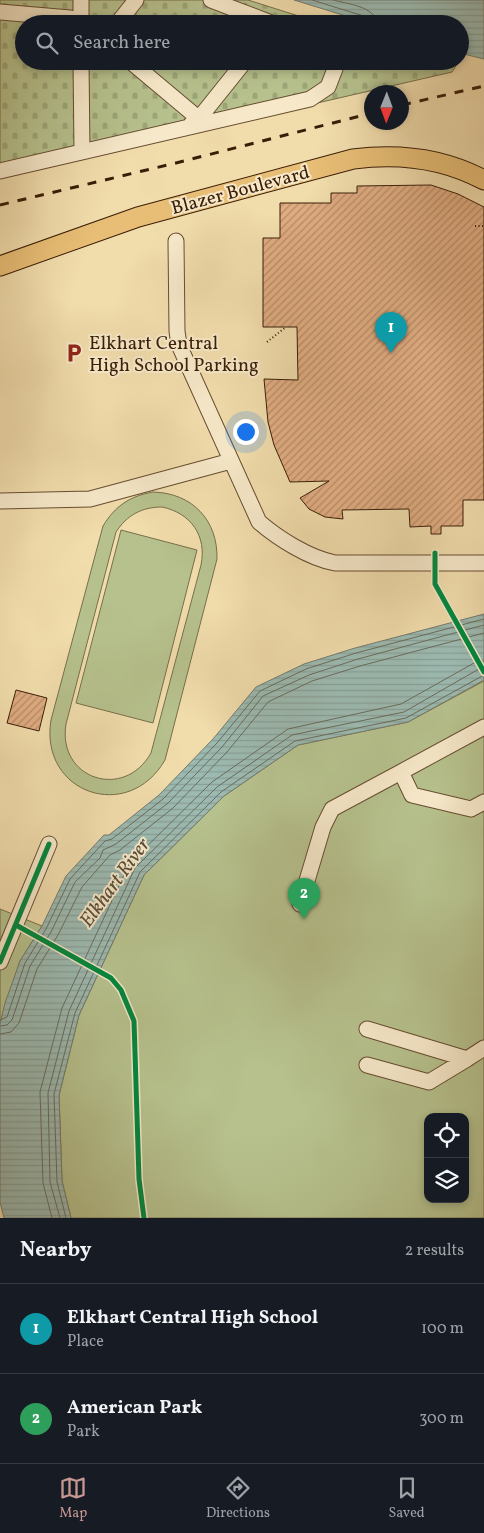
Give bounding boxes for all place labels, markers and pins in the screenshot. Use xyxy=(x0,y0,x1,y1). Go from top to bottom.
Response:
pin: 1 xyxy=(375,312,407,353)
place label: Elkhart Central High School Parking xyxy=(89,331,259,379)
parking icon: Elkhart Central High School Parking xyxy=(63,342,85,364)
pin: 2 xyxy=(288,878,320,919)

